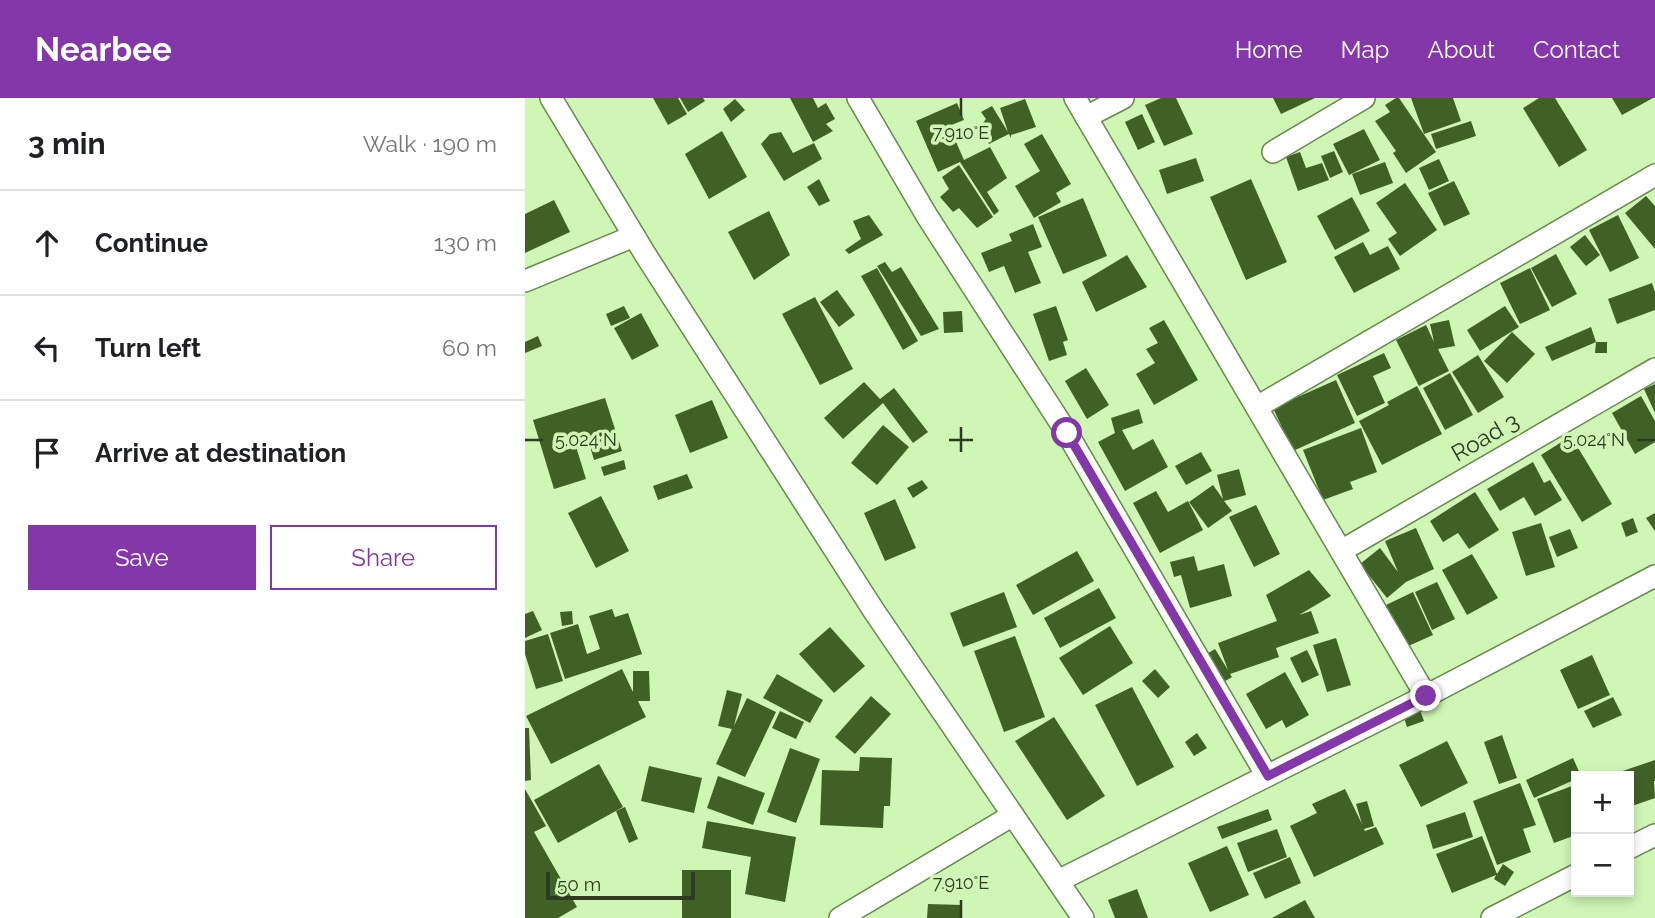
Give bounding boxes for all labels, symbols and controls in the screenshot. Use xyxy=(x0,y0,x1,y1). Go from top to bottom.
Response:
text: Nearbee xyxy=(35,30,172,69)
text: Home xyxy=(1235,35,1303,64)
text: Map xyxy=(1341,35,1389,64)
text: About xyxy=(1427,35,1495,64)
text: Contact xyxy=(1533,35,1620,64)
text: 7.910°E xyxy=(933,122,989,143)
text: 3 min xyxy=(28,126,106,161)
text: Walk · 190 m xyxy=(363,130,497,157)
icon: ahead xyxy=(28,224,66,262)
text: Continue xyxy=(95,228,208,258)
text: 130 m xyxy=(434,229,497,256)
icon: left xyxy=(28,329,66,367)
text: Turn left xyxy=(95,333,201,363)
text: 60 m xyxy=(442,334,497,361)
street label: Road 3 xyxy=(1446,407,1523,467)
route start xyxy=(1051,417,1082,448)
text: 5.024°N xyxy=(555,429,617,450)
text: 5.024°N xyxy=(1563,429,1625,450)
icon: arrive xyxy=(28,434,66,472)
text: Arrive at destination xyxy=(95,438,346,468)
button: Save xyxy=(28,525,256,590)
button: Share xyxy=(270,525,497,590)
route end xyxy=(1410,680,1441,711)
map controls xyxy=(1571,771,1634,897)
button: + xyxy=(1571,771,1634,834)
button: − xyxy=(1571,834,1634,897)
scale bar xyxy=(546,869,695,901)
text: 7.910°E xyxy=(933,872,989,893)
text: 50 m xyxy=(557,873,601,895)

